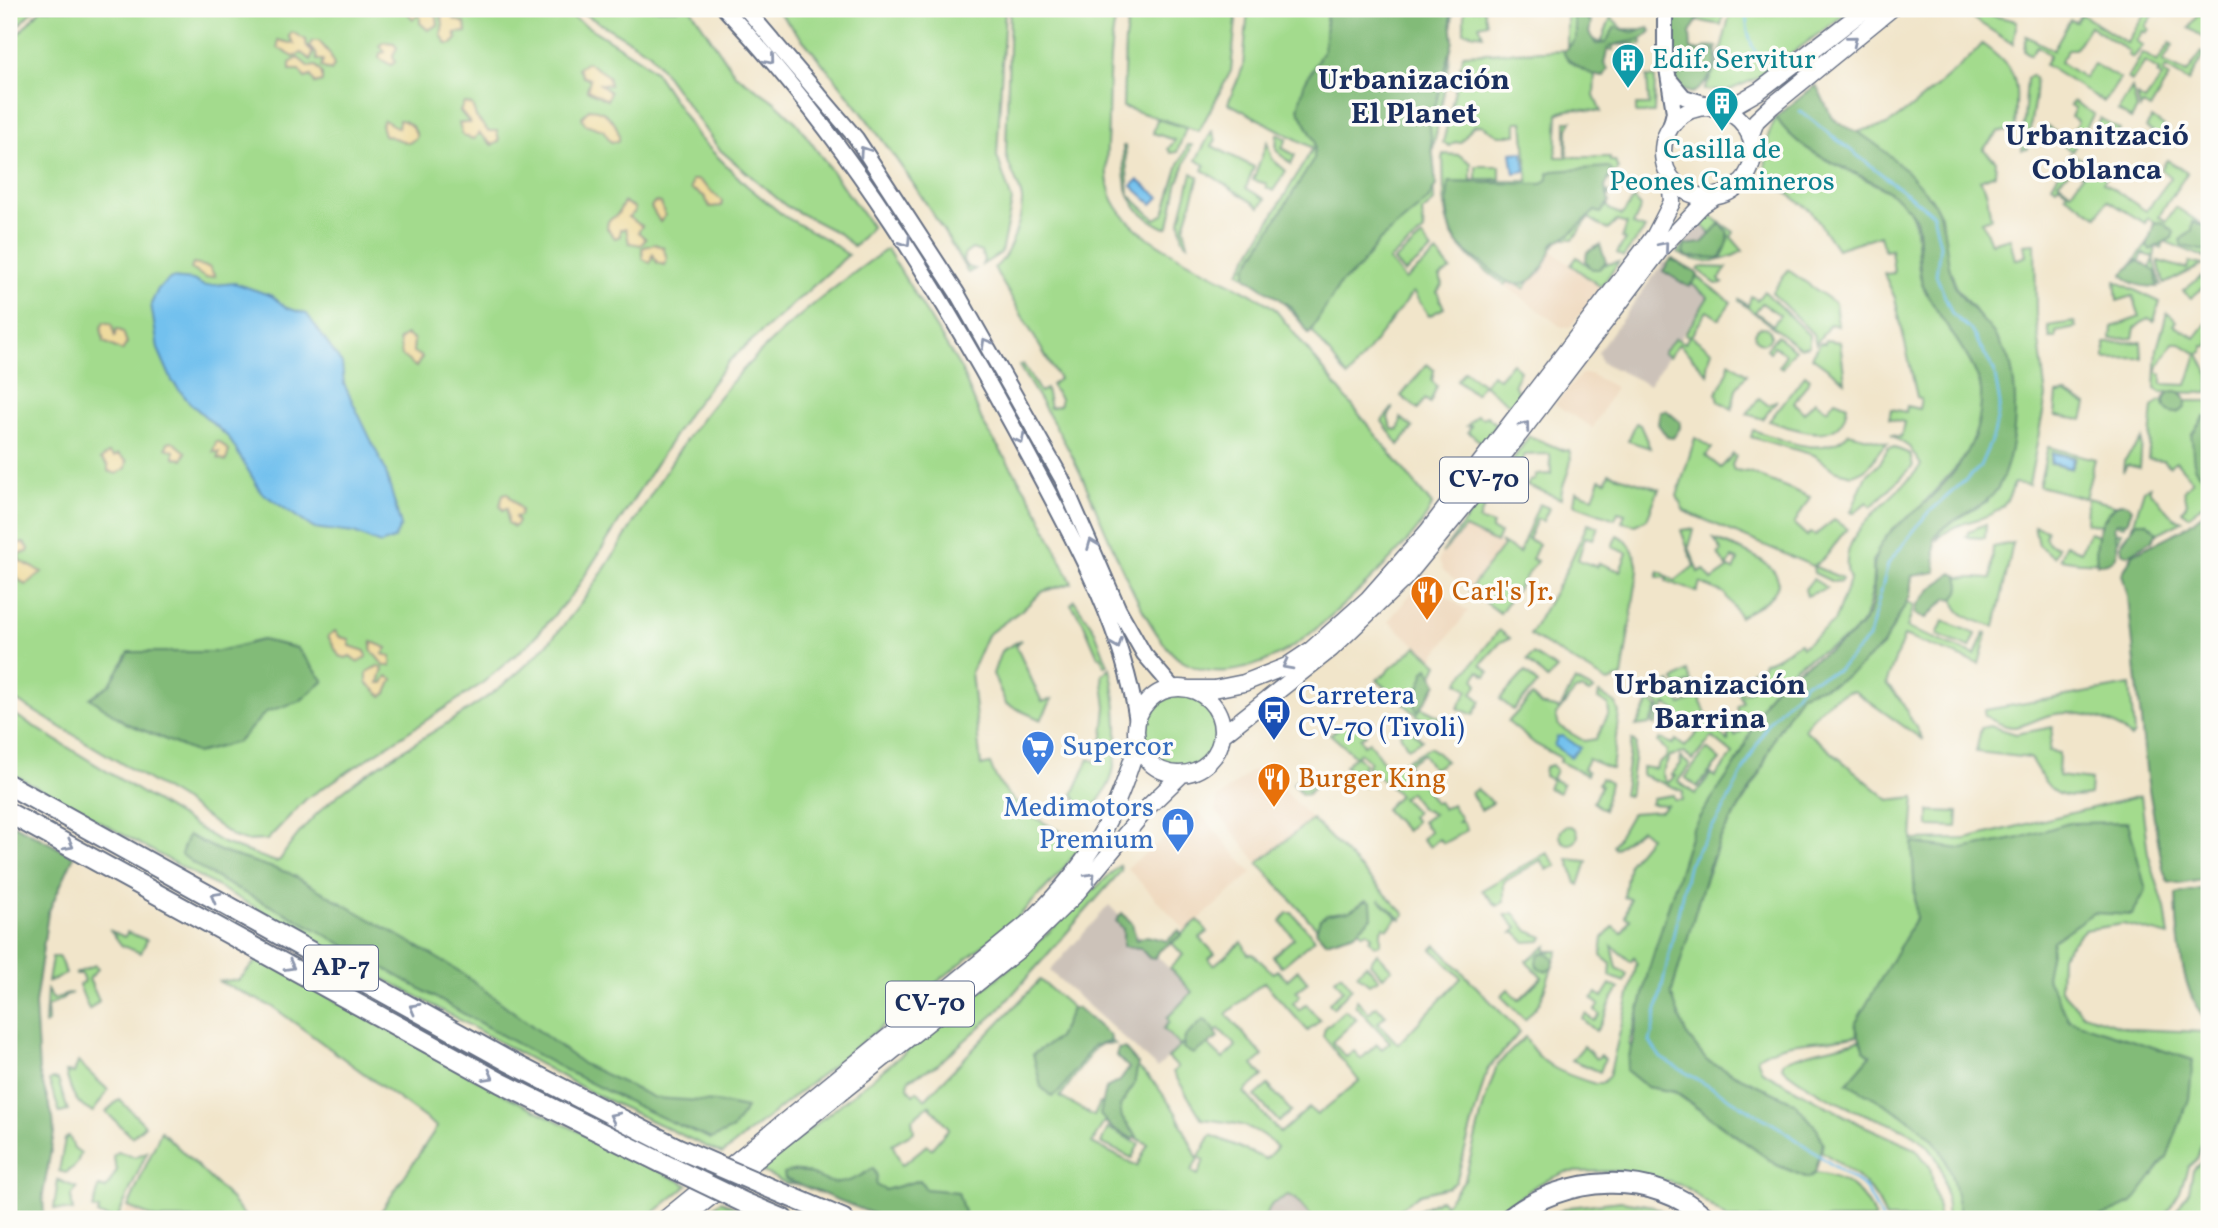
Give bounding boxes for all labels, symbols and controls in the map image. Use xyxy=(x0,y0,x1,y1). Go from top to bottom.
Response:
one-way arrow xyxy=(1845,35,1857,48)
building icon: Edif. Servitur xyxy=(1609,41,1647,90)
place label: Edif. Servitur xyxy=(1652,41,1816,80)
one-way arrow xyxy=(762,51,774,64)
district label: Urbanización El Planet xyxy=(1318,60,1510,136)
building icon: Casilla de Peones Camineros xyxy=(1703,84,1741,133)
district label: Urbanització Coblanca xyxy=(2005,116,2189,192)
place label: Casilla de Peones Camineros xyxy=(1609,131,1835,202)
one-way arrow xyxy=(860,146,872,159)
one-way arrow xyxy=(898,234,910,247)
one-way arrow xyxy=(1656,241,1668,254)
one-way arrow xyxy=(981,338,994,351)
one-way arrow xyxy=(1517,421,1530,433)
one-way arrow xyxy=(1012,432,1025,444)
road number: CV-70 xyxy=(1440,458,1528,502)
one-way arrow xyxy=(1087,539,1101,551)
restaurant icon: Carl's Jr. xyxy=(1408,573,1446,622)
place label: Carl's Jr. xyxy=(1452,573,1554,612)
one-way arrow xyxy=(1109,637,1123,649)
one-way arrow xyxy=(1282,656,1295,670)
district label: Urbanización Barrina xyxy=(1614,665,1806,741)
place label: Carretera CV-70 (Tivoli) xyxy=(1298,677,1465,748)
bus stop icon: Carretera CV-70 (Tivoli) xyxy=(1255,693,1293,742)
supermarket icon: Supercor xyxy=(1019,728,1057,777)
place label: Supercor xyxy=(1062,728,1174,767)
restaurant icon: Burger King xyxy=(1255,760,1293,809)
place label: Burger King xyxy=(1298,760,1446,799)
place label: Medimotors Premium xyxy=(1003,789,1154,860)
shop icon: Medimotors Premium xyxy=(1159,805,1197,854)
one-way arrow xyxy=(62,836,74,850)
one-way arrow xyxy=(1083,872,1096,885)
one-way arrow xyxy=(210,892,223,905)
road number: AP-7 xyxy=(304,945,378,990)
one-way arrow xyxy=(282,958,295,971)
road number: CV-70 xyxy=(886,981,974,1026)
one-way arrow xyxy=(408,1003,421,1016)
one-way arrow xyxy=(482,1068,494,1081)
one-way arrow xyxy=(609,1111,621,1125)

